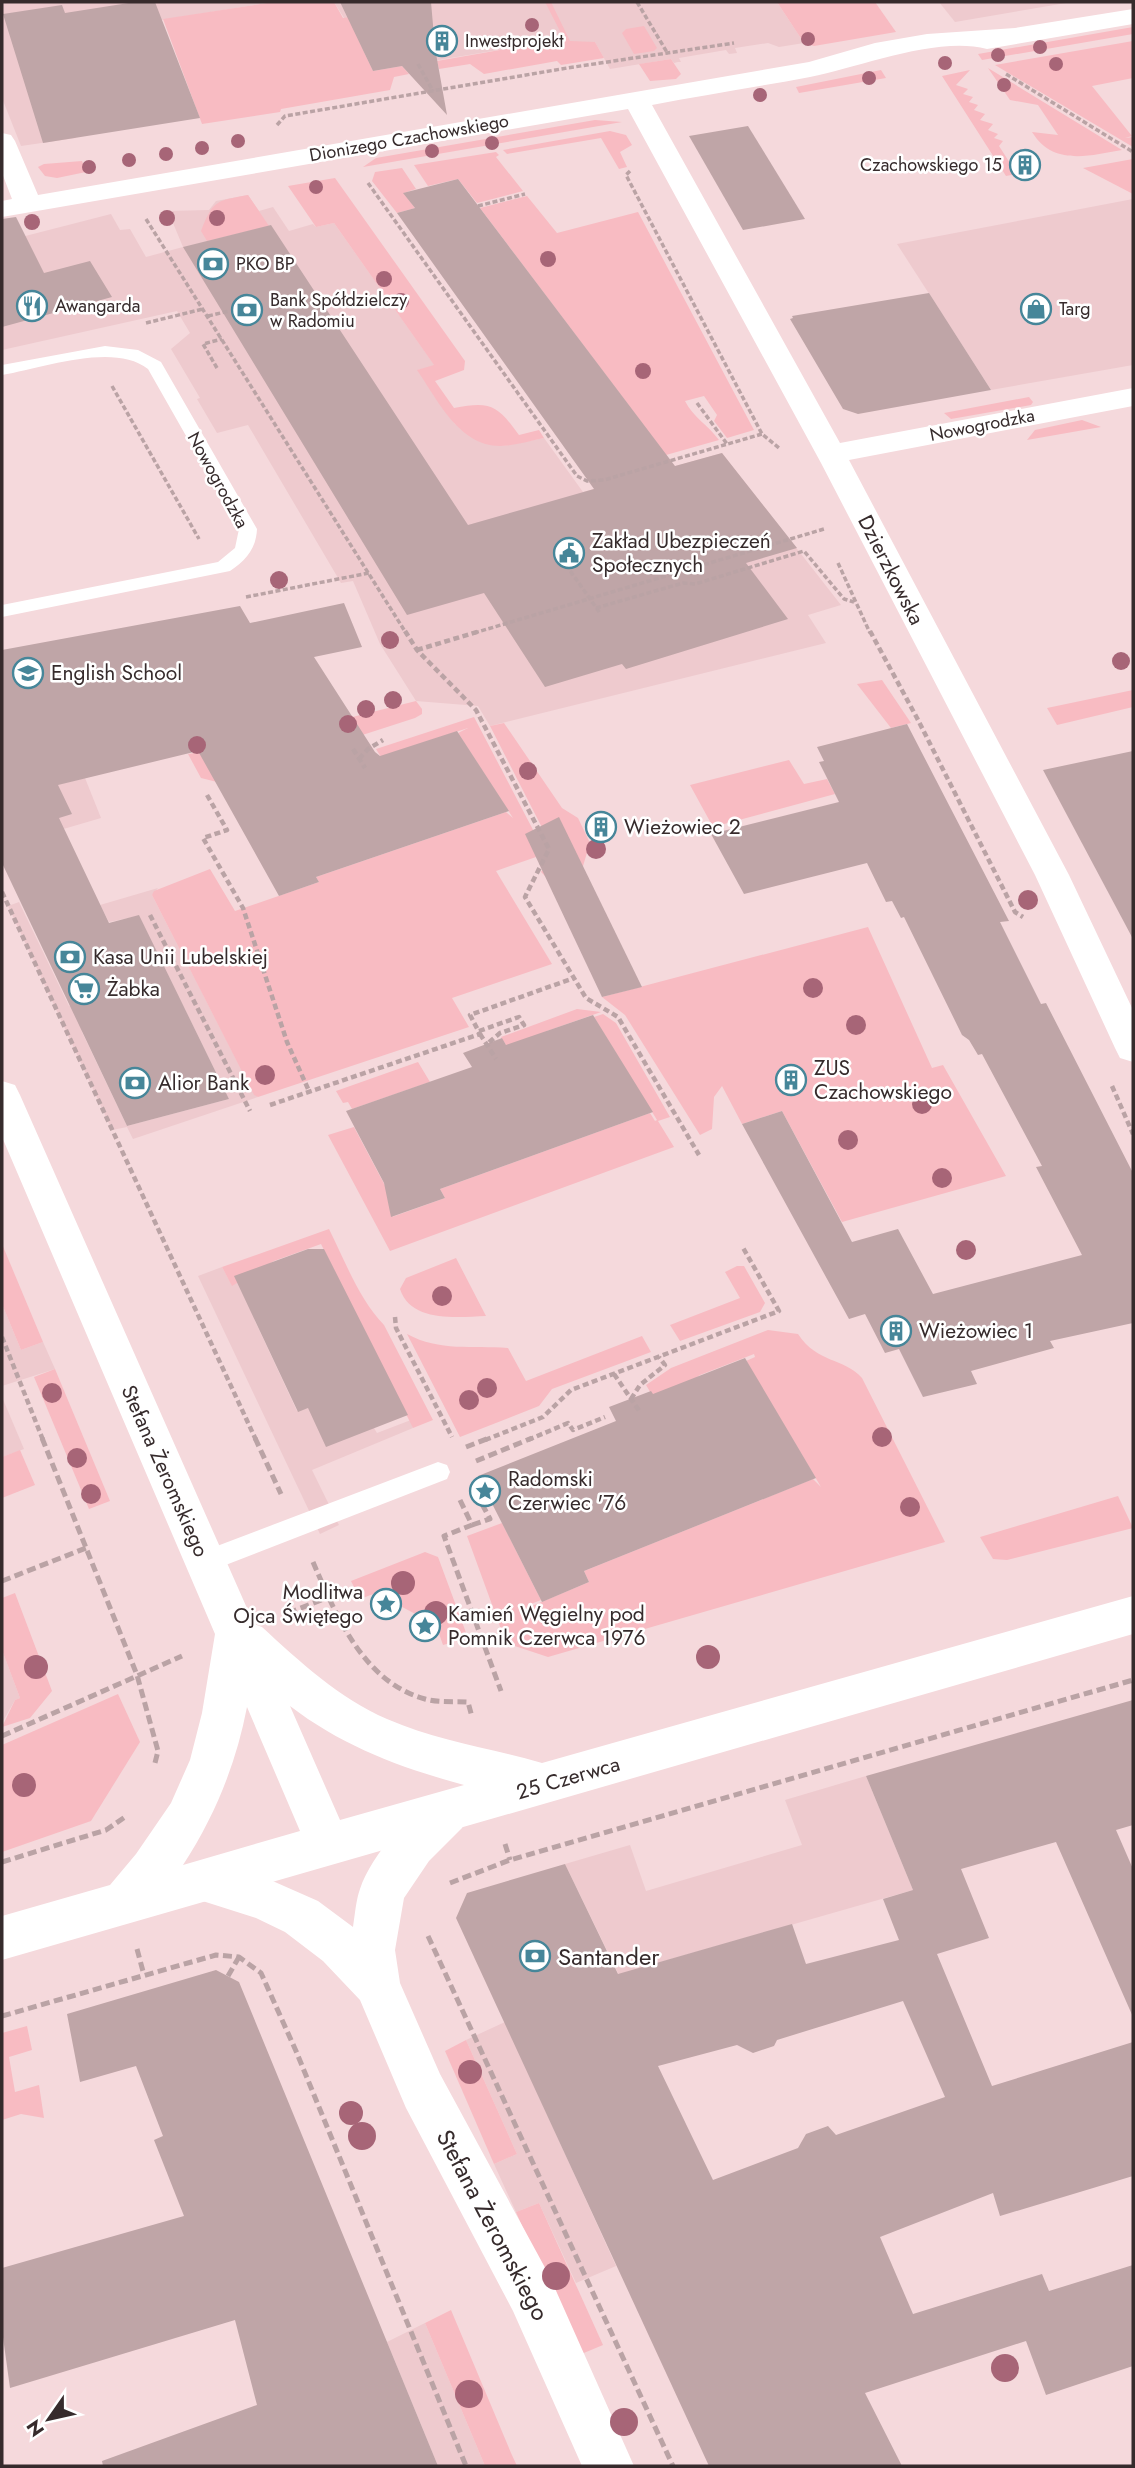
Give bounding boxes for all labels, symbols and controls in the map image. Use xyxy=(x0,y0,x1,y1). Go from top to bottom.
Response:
building icon: Inwestprojekt xyxy=(425,24,459,58)
place label: Inwestprojekt xyxy=(465,28,564,54)
street label: Dionizego Czachowskiego xyxy=(307,108,511,168)
building icon: Czachowskiego 15 xyxy=(1008,148,1042,182)
place label: Czachowskiego 15 xyxy=(860,152,1002,178)
bank icon: PKO BP xyxy=(196,247,230,281)
place label: PKO BP xyxy=(236,251,295,277)
place label: Bank Spółdzielczy w Radomiu xyxy=(270,287,407,334)
restaurant icon: Awangarda xyxy=(15,289,49,323)
shop icon: Targ xyxy=(1019,292,1053,326)
place label: Awangarda xyxy=(55,293,140,319)
bank icon: Bank Spółdzielczy w Radomiu xyxy=(230,293,264,327)
place label: Targ xyxy=(1059,296,1090,322)
street label: Nowogrodzka xyxy=(927,402,1037,448)
street label: Nowogrodzka xyxy=(181,427,255,533)
street label: Dzierzkowska xyxy=(850,510,932,630)
place label: Zakład Ubezpieczeń Społecznych xyxy=(592,526,771,580)
public building icon: Zakład Ubezpieczeń Społecznych xyxy=(552,536,586,570)
school or university icon: English School xyxy=(11,656,45,690)
place label: English School xyxy=(51,658,182,688)
building icon: Wieżowiec 2 xyxy=(584,810,618,844)
place label: Wieżowiec 2 xyxy=(624,812,741,842)
bank icon: Kasa Unii Lubelskiej xyxy=(53,940,87,974)
place label: Kasa Unii Lubelskiej xyxy=(93,942,268,972)
supermarket icon: Żabka xyxy=(67,972,101,1006)
place label: Żabka xyxy=(107,974,160,1004)
place label: ZUS Czachowskiego xyxy=(814,1053,952,1107)
building icon: ZUS Czachowskiego xyxy=(774,1063,808,1097)
bank icon: Alior Bank xyxy=(118,1066,152,1100)
place label: Alior Bank xyxy=(158,1068,250,1098)
building icon: Wieżowiec 1 xyxy=(879,1314,913,1348)
place label: Wieżowiec 1 xyxy=(919,1316,1033,1346)
street label: Stefana Żeromskiego xyxy=(114,1380,216,1562)
place label: Radomski Czerwiec '76 xyxy=(508,1464,626,1518)
place icon: Radomski Czerwiec '76 xyxy=(468,1474,502,1508)
place label: Modlitwa Ojca Świętego xyxy=(233,1577,363,1631)
place icon: Modlitwa Ojca Świętego xyxy=(369,1587,403,1621)
place label: Kamień Węgielny pod Pomnik Czerwca 1976 xyxy=(448,1599,646,1653)
place icon: Kamień Węgielny pod Pomnik Czerwca 1976 xyxy=(408,1609,442,1643)
street label: 25 Czerwca xyxy=(513,1749,623,1807)
bank icon: Santander xyxy=(518,1939,552,1973)
place label: Santander xyxy=(558,1939,660,1974)
street label: Stefana Żeromskiego xyxy=(428,2123,558,2327)
north arrow xyxy=(14,2384,84,2454)
text: N xyxy=(20,2414,51,2442)

